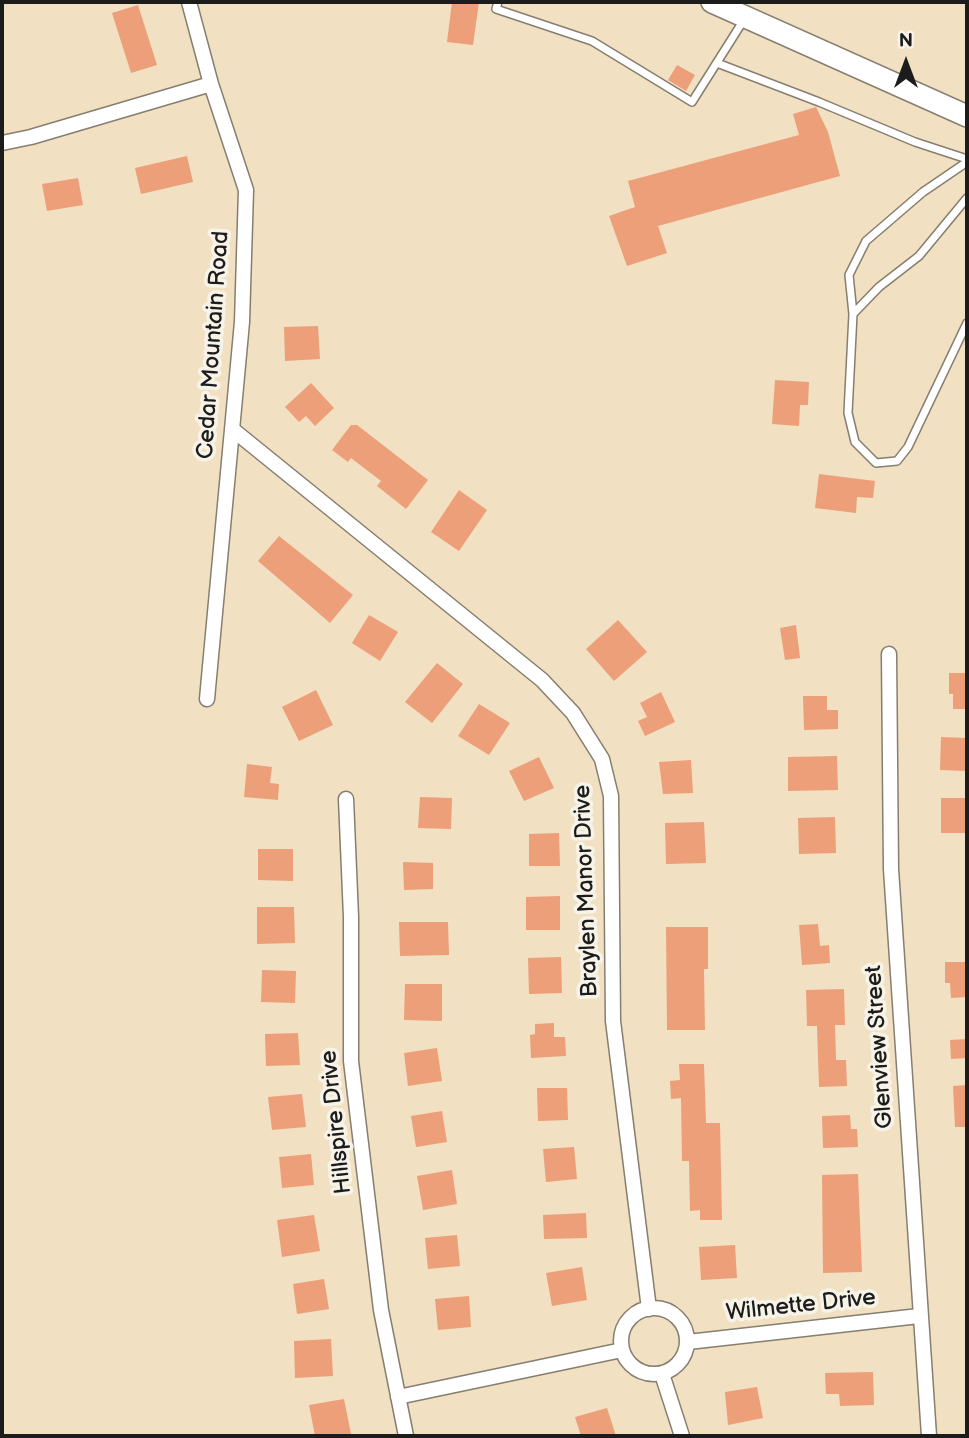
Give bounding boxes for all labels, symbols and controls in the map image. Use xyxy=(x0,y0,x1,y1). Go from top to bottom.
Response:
north arrow xyxy=(871,28,941,98)
text: N xyxy=(899,30,913,53)
street label: Cedar Mountain Road xyxy=(192,230,236,460)
street label: Braylen Manor Drive xyxy=(570,784,604,998)
street label: Glenview Street xyxy=(861,964,899,1130)
street label: Hillspire Drive xyxy=(316,1049,358,1195)
street label: Wilmette Drive xyxy=(725,1284,877,1328)

